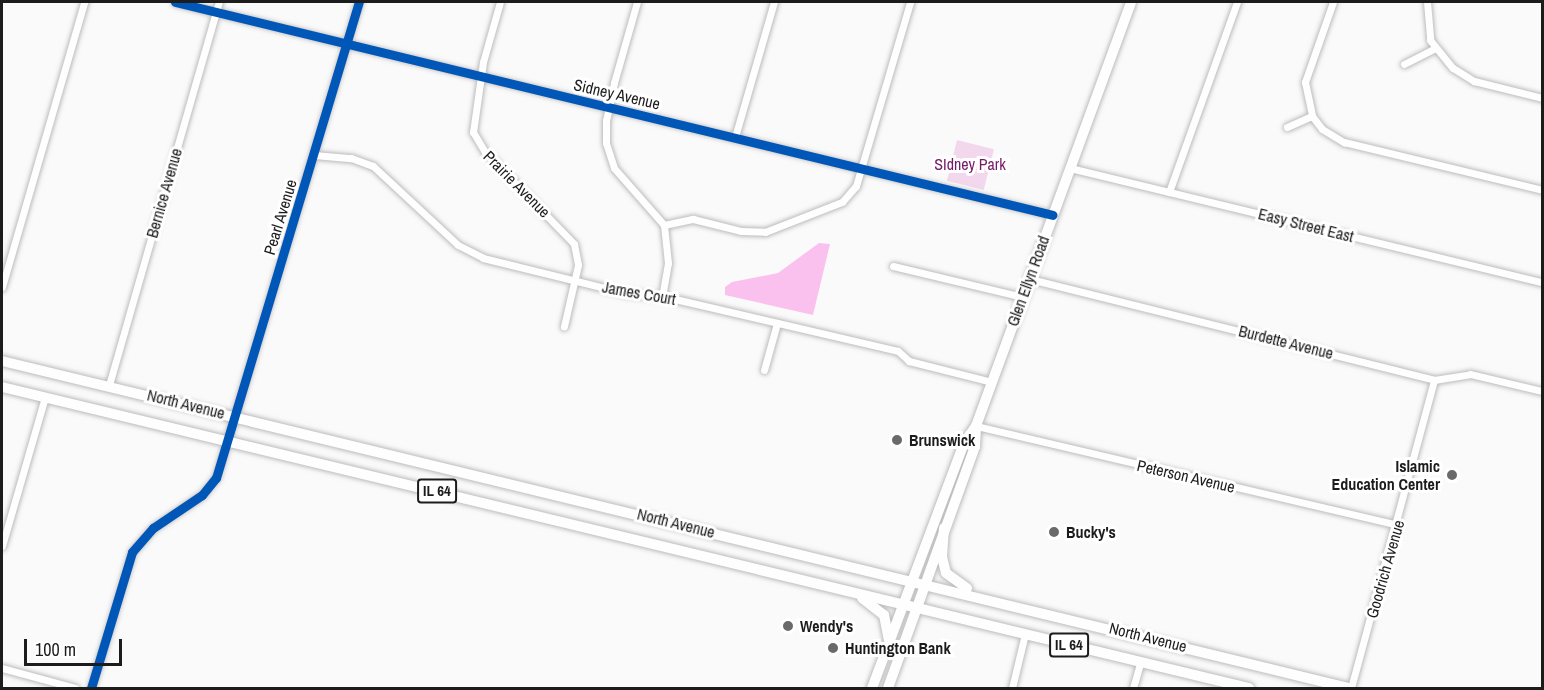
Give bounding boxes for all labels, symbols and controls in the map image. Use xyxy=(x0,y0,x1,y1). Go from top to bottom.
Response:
street label: Sidney Avenue xyxy=(572,75,662,113)
street label: Bernice Avenue xyxy=(142,146,186,240)
street label: Prairie Avenue xyxy=(479,146,555,222)
park label: SIdney Park xyxy=(934,154,1006,174)
street label: Pearl Avenue xyxy=(259,177,301,257)
street label: Easy Street East xyxy=(1256,204,1356,246)
street label: Glen Ellyn Road xyxy=(1003,233,1053,329)
street label: James Court xyxy=(601,277,677,309)
street label: Burdette Avenue xyxy=(1236,321,1336,363)
street label: North Avenue xyxy=(145,385,227,423)
place label: Brunswick xyxy=(909,430,975,450)
marker: Brunswick xyxy=(890,433,904,447)
street label: Peterson Avenue xyxy=(1135,455,1237,497)
place label: Islamic Education Center xyxy=(1331,456,1440,494)
marker: Islamic Education Center xyxy=(1445,468,1459,482)
road number: IL 64 xyxy=(416,479,458,503)
street label: North Avenue xyxy=(635,504,717,542)
street label: Goodrich Avenue xyxy=(1362,517,1408,621)
place label: Bucky's xyxy=(1066,522,1116,542)
marker: Bucky's xyxy=(1047,525,1061,539)
place label: Wendy's xyxy=(800,616,853,636)
street label: North Avenue xyxy=(1107,618,1189,656)
marker: Wendy's xyxy=(781,619,795,633)
scale bar xyxy=(27,627,124,665)
road number: IL 64 xyxy=(1048,633,1090,657)
text: 100 m xyxy=(35,637,76,662)
place label: Huntington Bank xyxy=(845,638,951,658)
marker: Huntington Bank xyxy=(826,641,840,655)

